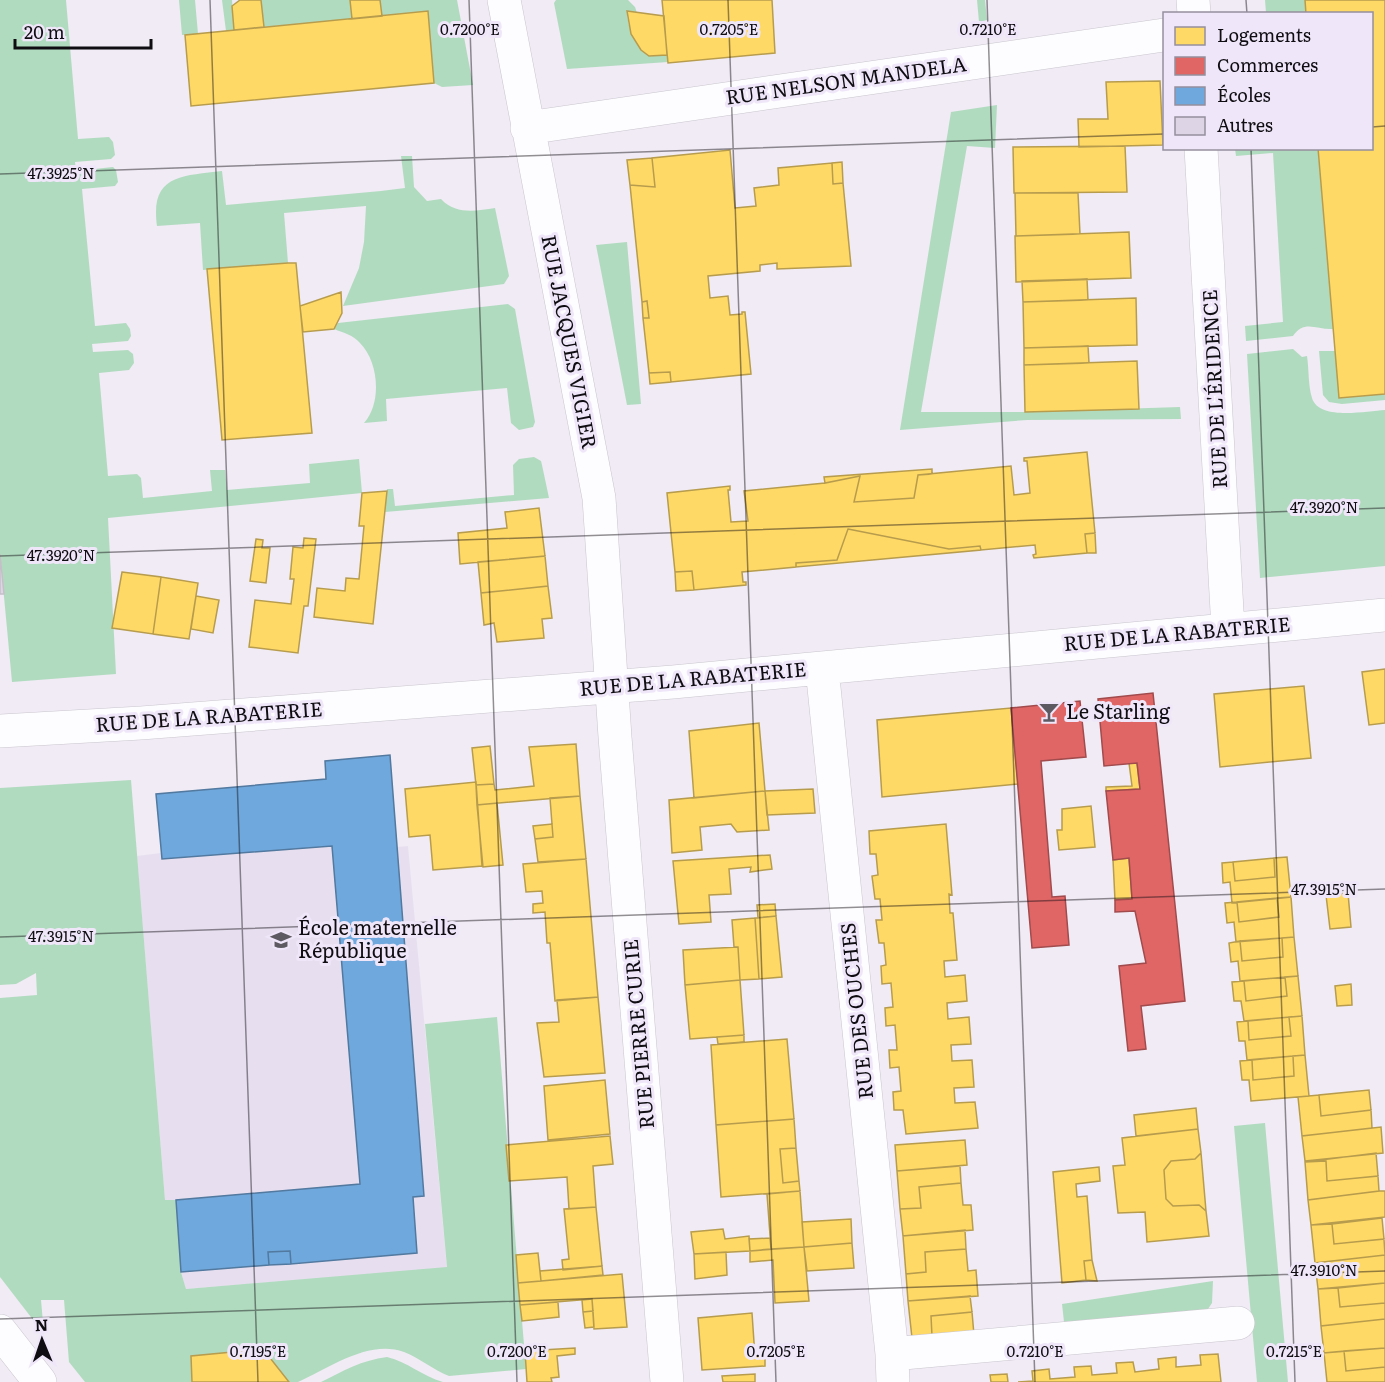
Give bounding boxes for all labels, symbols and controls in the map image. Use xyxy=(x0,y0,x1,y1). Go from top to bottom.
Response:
scale bar xyxy=(15,12,152,50)
legend xyxy=(1163,12,1373,150)
text: 0.7200°E xyxy=(440,17,500,40)
text: 0.7205°E xyxy=(700,17,758,40)
text: 0.7210°E xyxy=(959,17,1017,40)
text: 20 m xyxy=(24,18,65,45)
text: Logements xyxy=(1217,21,1311,48)
street label: RUE NELSON MANDELA xyxy=(723,47,968,111)
text: Commerces xyxy=(1217,51,1318,78)
text: Écoles xyxy=(1217,81,1271,108)
text: Autres xyxy=(1217,111,1273,138)
text: 47.3925°N xyxy=(27,161,95,184)
street label: RUE JACQUES VIGIER xyxy=(535,232,606,451)
street label: RUE DE L'ÉRIDENCE xyxy=(1193,289,1233,489)
text: 47.3920°N xyxy=(1290,495,1358,518)
text: 47.3920°N xyxy=(27,543,95,566)
street label: RUE DE LA RABATERIE xyxy=(1062,607,1291,657)
street label: RUE DE LA RABATERIE xyxy=(578,652,807,702)
street label: RUE DE LA RABATERIE xyxy=(94,692,323,738)
place label: Le Starling xyxy=(1066,695,1171,725)
bar icon: Le Starling xyxy=(1037,700,1061,724)
text: 47.3915°N xyxy=(1291,877,1357,900)
place label: École maternelle République xyxy=(298,911,457,964)
street label: RUE DES OUCHES xyxy=(831,922,879,1101)
text: 47.3915°N xyxy=(28,924,94,947)
school or university icon: École maternelle République xyxy=(269,928,293,952)
street label: RUE PIERRE CURIE xyxy=(614,938,660,1130)
text: 47.3910°N xyxy=(1290,1258,1358,1281)
north arrow xyxy=(12,1310,72,1370)
text: N xyxy=(34,1312,49,1336)
text: 0.7195°E xyxy=(230,1339,286,1362)
text: 0.7200°E xyxy=(487,1339,547,1362)
text: 0.7205°E xyxy=(747,1339,805,1362)
text: 0.7210°E xyxy=(1006,1339,1064,1362)
text: 0.7215°E xyxy=(1266,1339,1322,1362)

